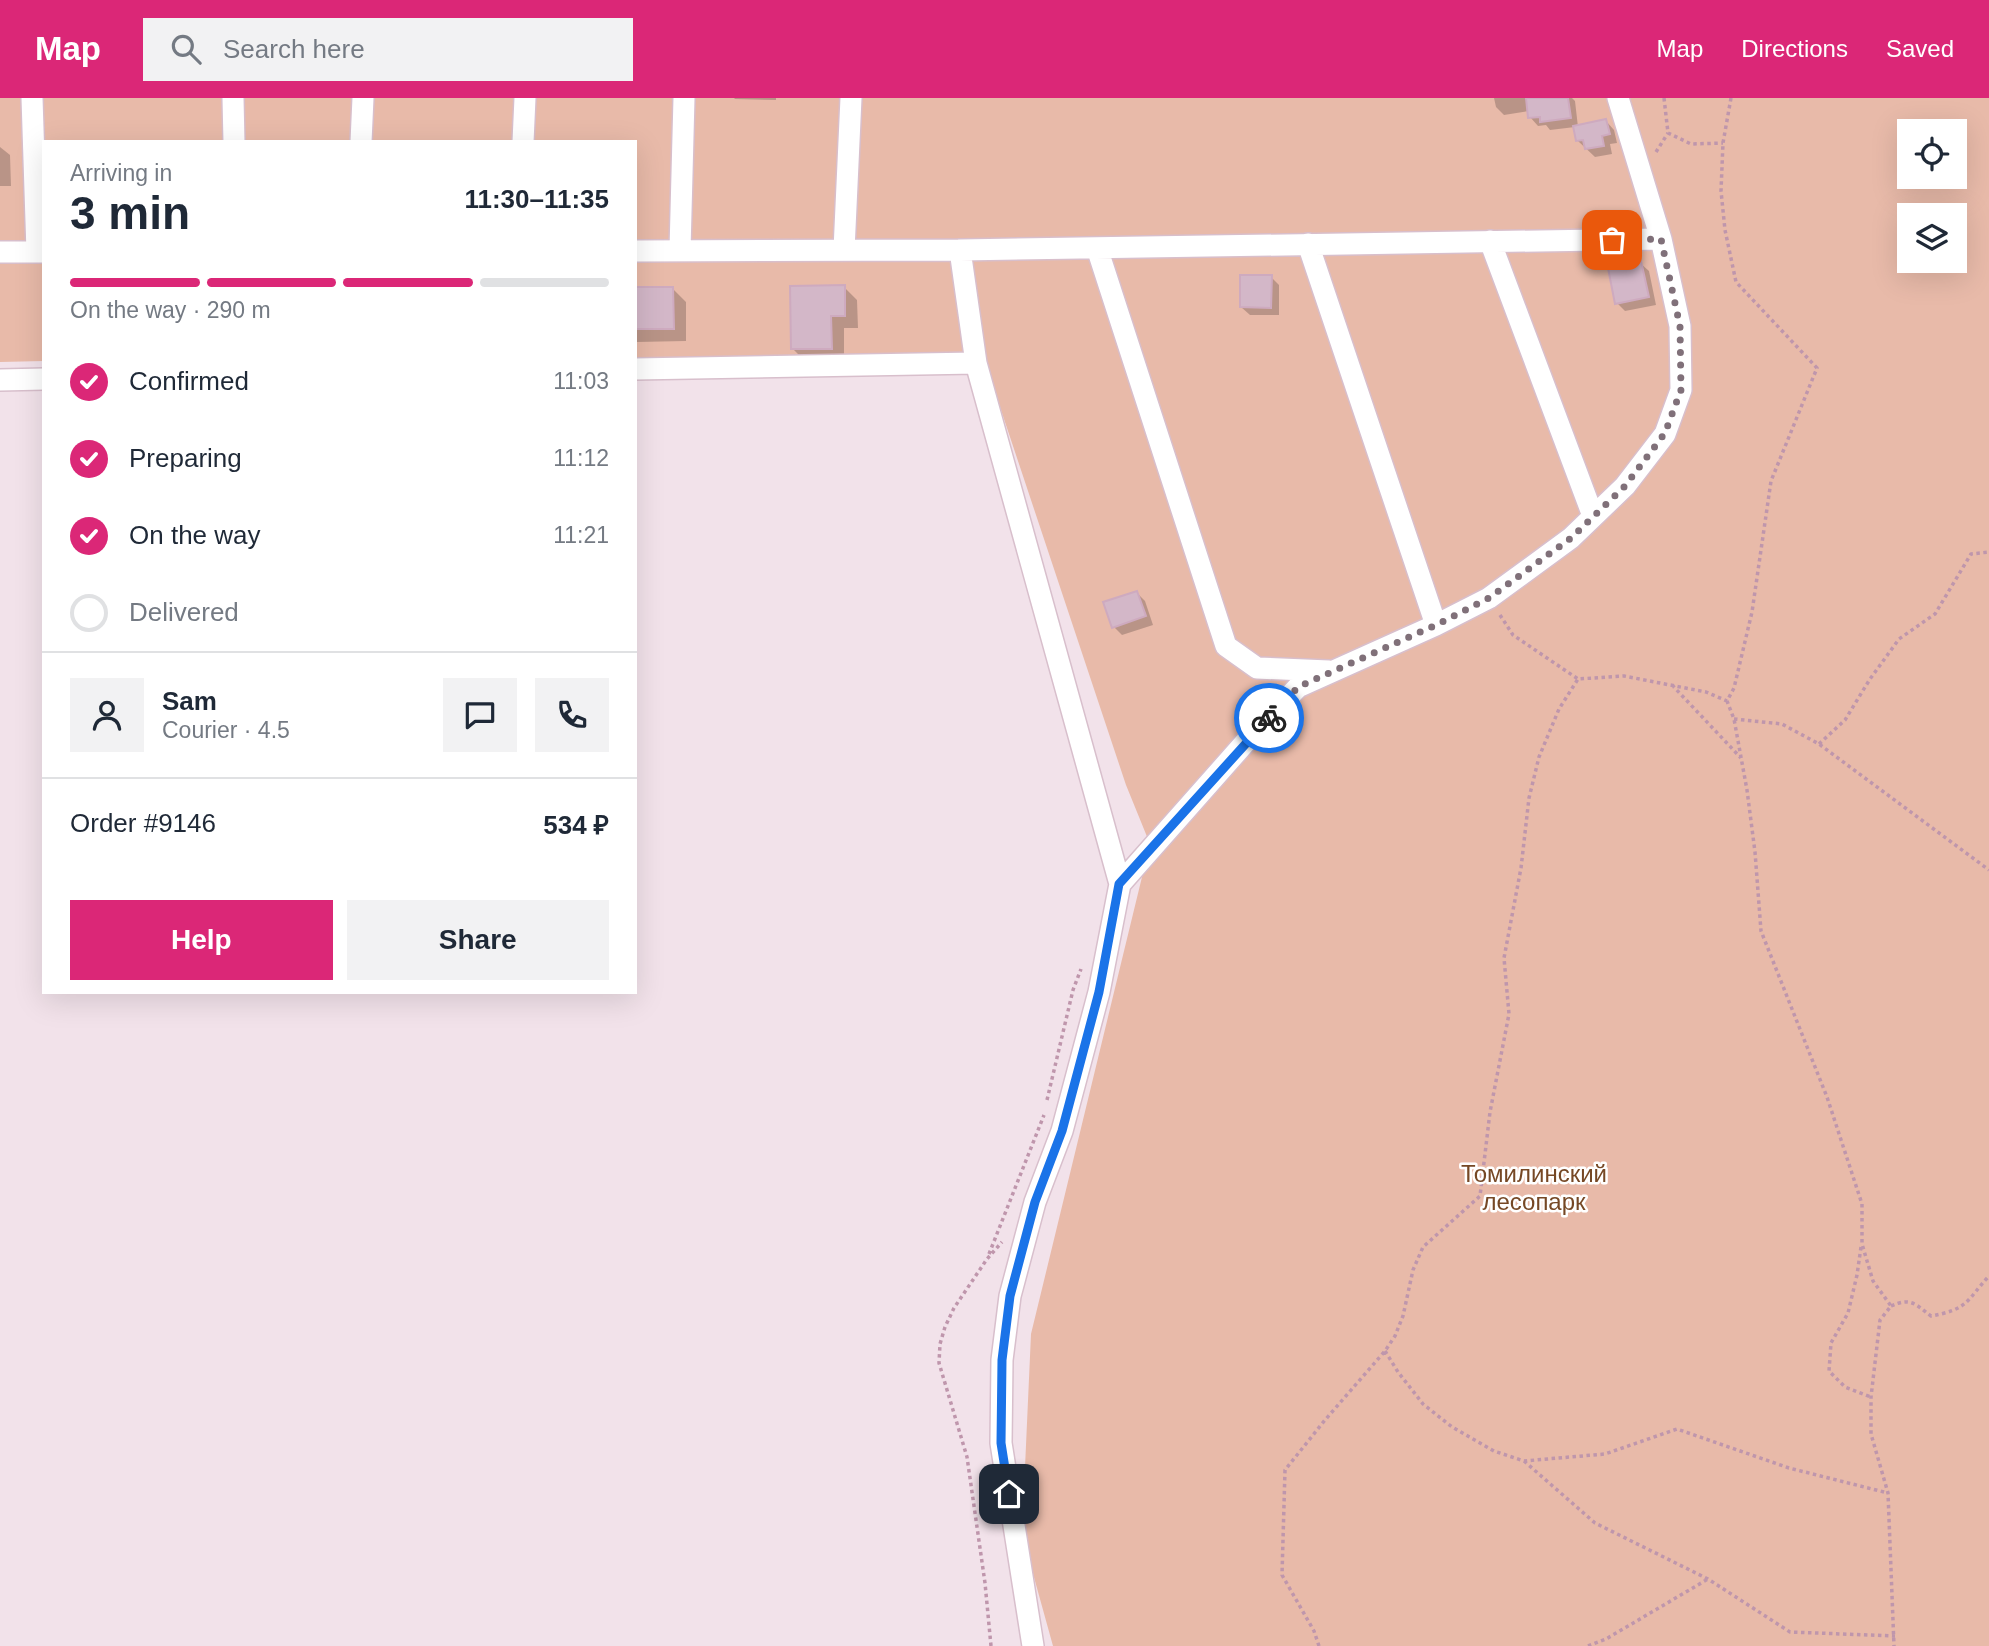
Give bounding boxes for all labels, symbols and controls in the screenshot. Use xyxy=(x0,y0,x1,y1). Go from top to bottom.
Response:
search box xyxy=(143,18,633,81)
text: Map xyxy=(35,30,101,67)
icon: search xyxy=(167,30,205,68)
text: Search here xyxy=(223,34,365,64)
text: Map xyxy=(1657,35,1703,62)
text: Directions xyxy=(1741,35,1848,62)
text: Saved xyxy=(1886,35,1954,62)
map controls xyxy=(1897,119,1967,273)
button: locate xyxy=(1897,119,1967,189)
text: Arriving in xyxy=(70,160,172,186)
text: 11:30–11:35 xyxy=(464,184,609,214)
text: 3 min xyxy=(70,187,190,239)
button: layers xyxy=(1897,203,1967,273)
pin xyxy=(1582,210,1642,270)
icon: bag xyxy=(1593,221,1631,259)
text: On the way · 290 m xyxy=(70,297,271,323)
icon: check xyxy=(70,363,108,401)
text: Confirmed xyxy=(129,366,249,396)
text: 11:03 xyxy=(553,368,609,394)
icon: check xyxy=(70,440,108,478)
text: Preparing xyxy=(129,443,242,473)
text: 11:12 xyxy=(553,445,609,471)
icon: check xyxy=(70,517,108,555)
text: On the way xyxy=(129,520,261,550)
text: 11:21 xyxy=(553,522,609,548)
text: Delivered xyxy=(129,597,239,627)
button: person xyxy=(70,678,144,752)
button: chat xyxy=(443,678,517,752)
button: phone xyxy=(535,678,609,752)
courier xyxy=(1234,683,1304,753)
text: Sam xyxy=(162,686,217,716)
icon: bike xyxy=(1250,699,1288,737)
text: Courier · 4.5 xyxy=(162,717,290,743)
text: Order #9146 xyxy=(70,808,216,838)
text: 534 ₽ xyxy=(543,810,609,840)
button: Help xyxy=(70,900,333,980)
button: Share xyxy=(347,900,609,980)
park label: Томилинский лесопарк xyxy=(1461,1160,1607,1215)
pin xyxy=(979,1464,1039,1524)
icon: home xyxy=(990,1475,1028,1513)

